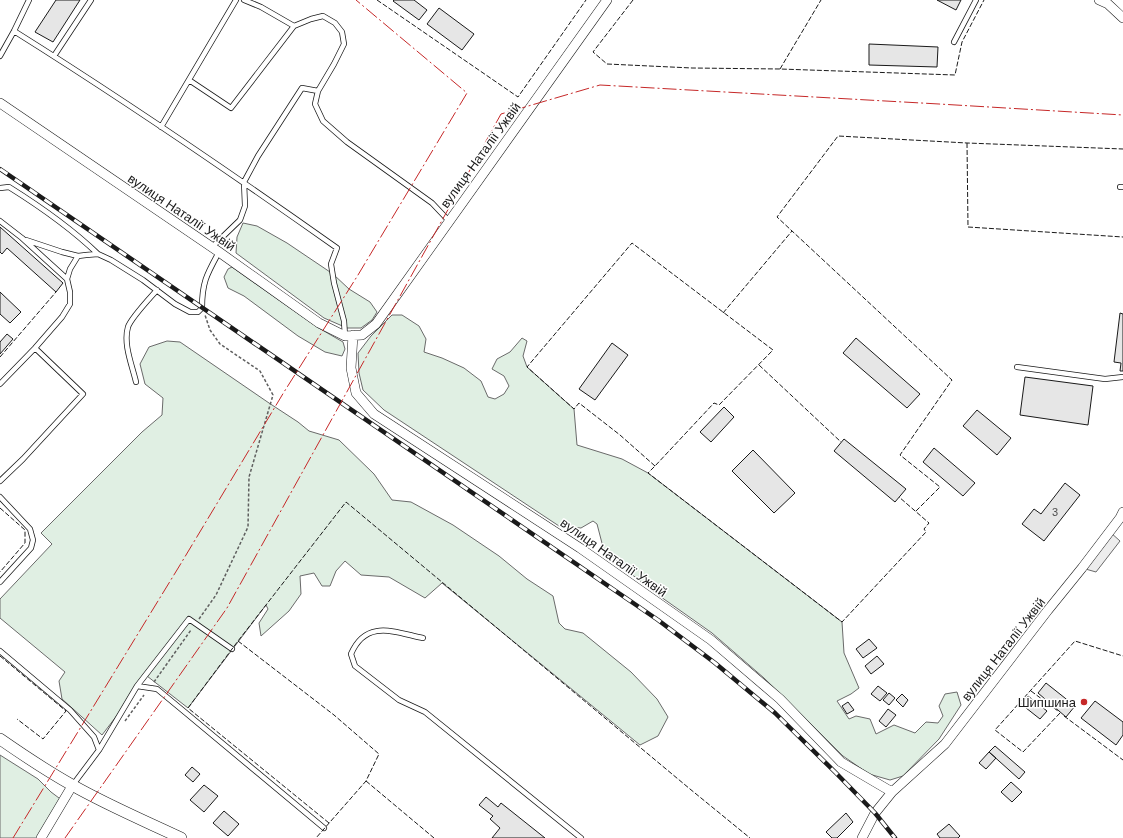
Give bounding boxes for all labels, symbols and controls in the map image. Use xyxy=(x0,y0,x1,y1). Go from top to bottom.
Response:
street label: вулиця Наталії Ужвій xyxy=(437,100,524,211)
street label: вулиця Наталії Ужвій xyxy=(125,171,238,254)
house number: 3 xyxy=(1052,506,1058,518)
street label: вулиця Наталії Ужвій xyxy=(558,515,670,600)
street label: вулиця Наталії Ужвій xyxy=(959,595,1048,704)
place label: Шипшина xyxy=(1018,695,1077,710)
marker: Шипшина xyxy=(1079,697,1089,707)

